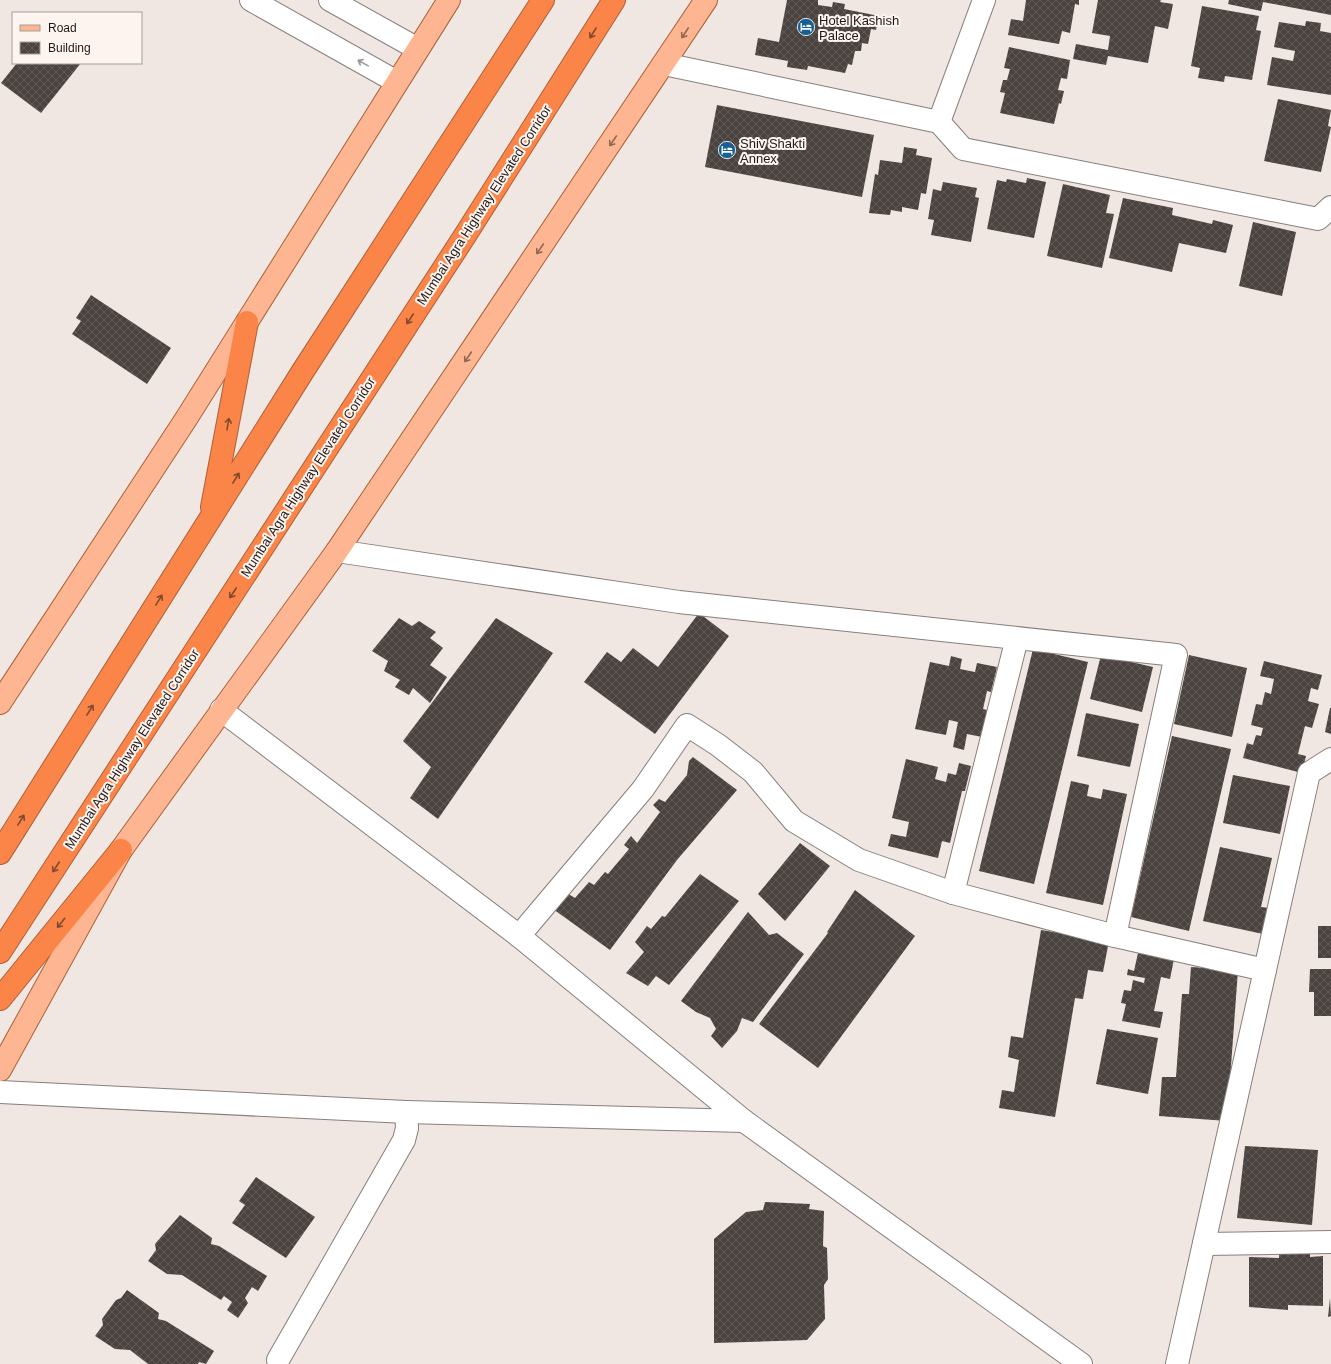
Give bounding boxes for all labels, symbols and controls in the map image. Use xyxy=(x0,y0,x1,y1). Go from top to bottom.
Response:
legend xyxy=(12,12,142,64)
place label: Hotel Kashish Palace xyxy=(819,13,899,43)
hotel icon: Hotel Kashish Palace xyxy=(796,17,816,37)
text: Road xyxy=(48,21,77,35)
one-way arrow xyxy=(589,27,597,39)
one-way arrow xyxy=(680,27,688,39)
text: Building xyxy=(48,41,91,55)
one-way arrow xyxy=(357,58,369,66)
street label: Mumbai Agra Highway Elevated Corridor xyxy=(414,102,555,308)
one-way arrow xyxy=(608,135,616,147)
place label: Shiv Shakti Annex xyxy=(740,136,805,166)
hotel icon: Shiv Shakti Annex xyxy=(717,140,737,160)
one-way arrow xyxy=(536,243,544,254)
one-way arrow xyxy=(406,314,415,325)
one-way arrow xyxy=(464,351,472,362)
street label: Mumbai Agra Highway Elevated Corridor xyxy=(238,374,379,580)
one-way arrow xyxy=(224,418,232,431)
one-way arrow xyxy=(232,472,240,484)
one-way arrow xyxy=(229,587,237,598)
one-way arrow xyxy=(155,594,163,605)
street label: Mumbai Agra Highway Elevated Corridor xyxy=(62,646,203,852)
one-way arrow xyxy=(86,704,94,716)
one-way arrow xyxy=(17,814,25,826)
one-way arrow xyxy=(51,861,60,872)
one-way arrow xyxy=(57,918,66,929)

